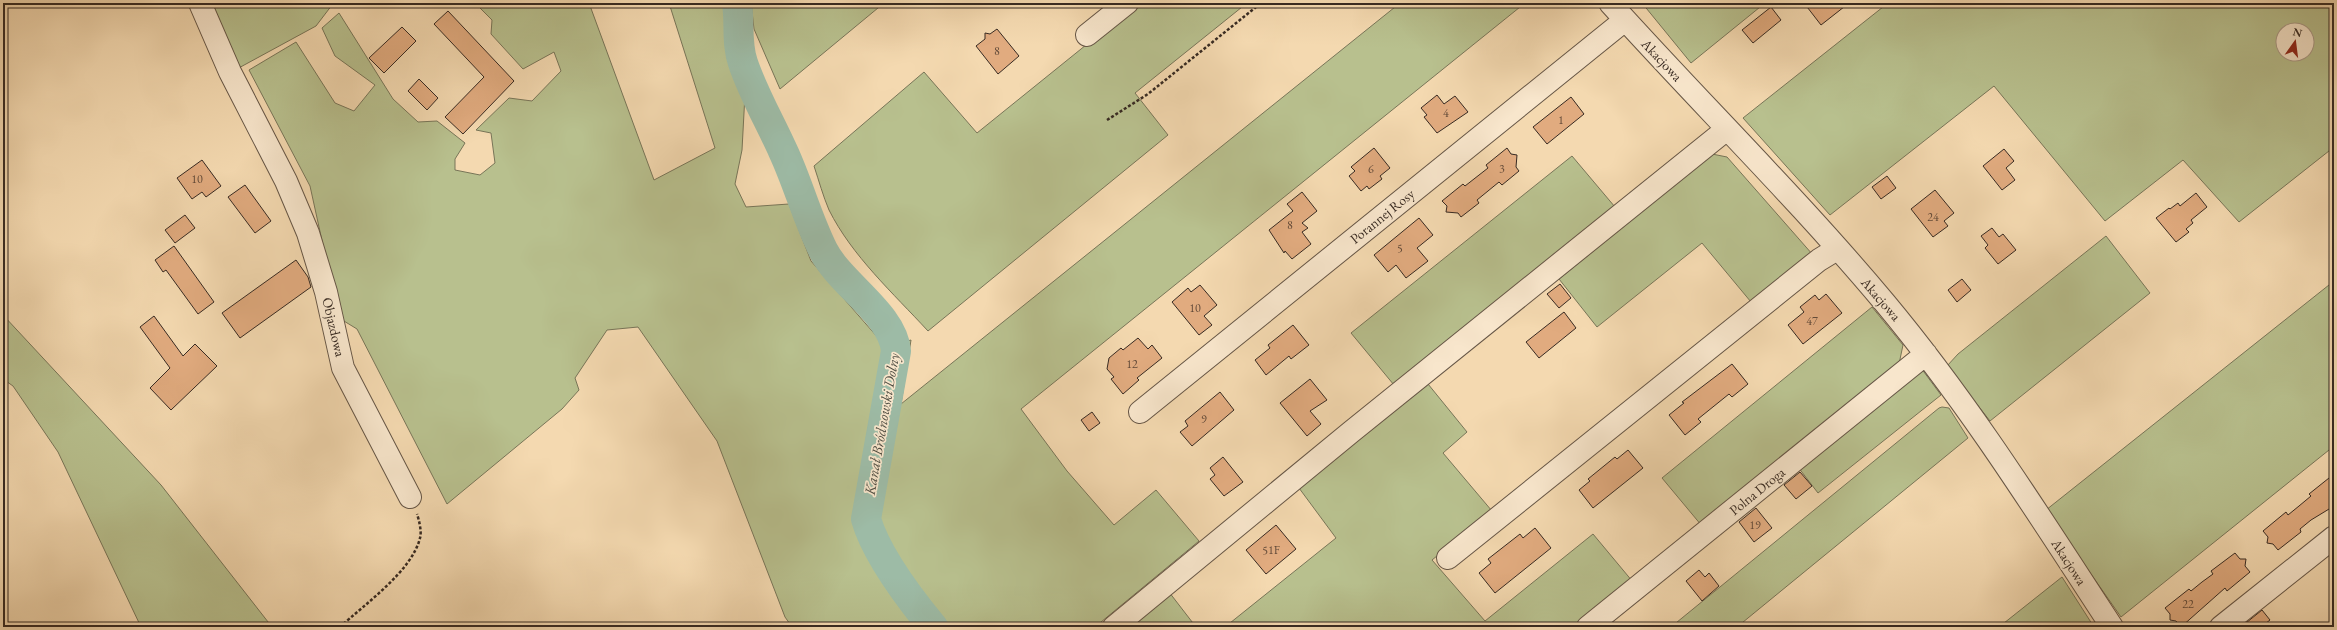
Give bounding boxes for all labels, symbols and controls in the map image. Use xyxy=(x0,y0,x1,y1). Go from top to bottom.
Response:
north arrow xyxy=(2275,22,2315,62)
text: N xyxy=(2291,24,2304,40)
street label: Akacjowa xyxy=(1637,34,1687,85)
house number: 8 xyxy=(994,43,1000,59)
house number: 4 xyxy=(1443,105,1449,121)
house number: 1 xyxy=(1558,112,1564,128)
house number: 6 xyxy=(1368,161,1374,177)
house number: 3 xyxy=(1499,161,1505,177)
house number: 10 xyxy=(191,171,203,187)
street label: Porannej Rosy xyxy=(1346,184,1419,247)
house number: 24 xyxy=(1927,209,1939,225)
house number: 8 xyxy=(1287,217,1293,233)
house number: 5 xyxy=(1397,240,1403,256)
street label: Akacjowa xyxy=(1856,273,1905,325)
street label: Objazdowa xyxy=(318,296,350,359)
house number: 10 xyxy=(1189,300,1201,316)
house number: 47 xyxy=(1806,313,1818,329)
water label: Kanał Bródnowski Dolny xyxy=(860,352,903,497)
house number: 12 xyxy=(1126,356,1138,372)
house number: 9 xyxy=(1201,411,1207,427)
street label: Polna Droga xyxy=(1725,463,1789,519)
house number: 19 xyxy=(1749,517,1761,533)
street label: Akacjowa xyxy=(2047,534,2091,589)
house number: 51F xyxy=(1262,542,1280,558)
house number: 22 xyxy=(2182,596,2194,612)

